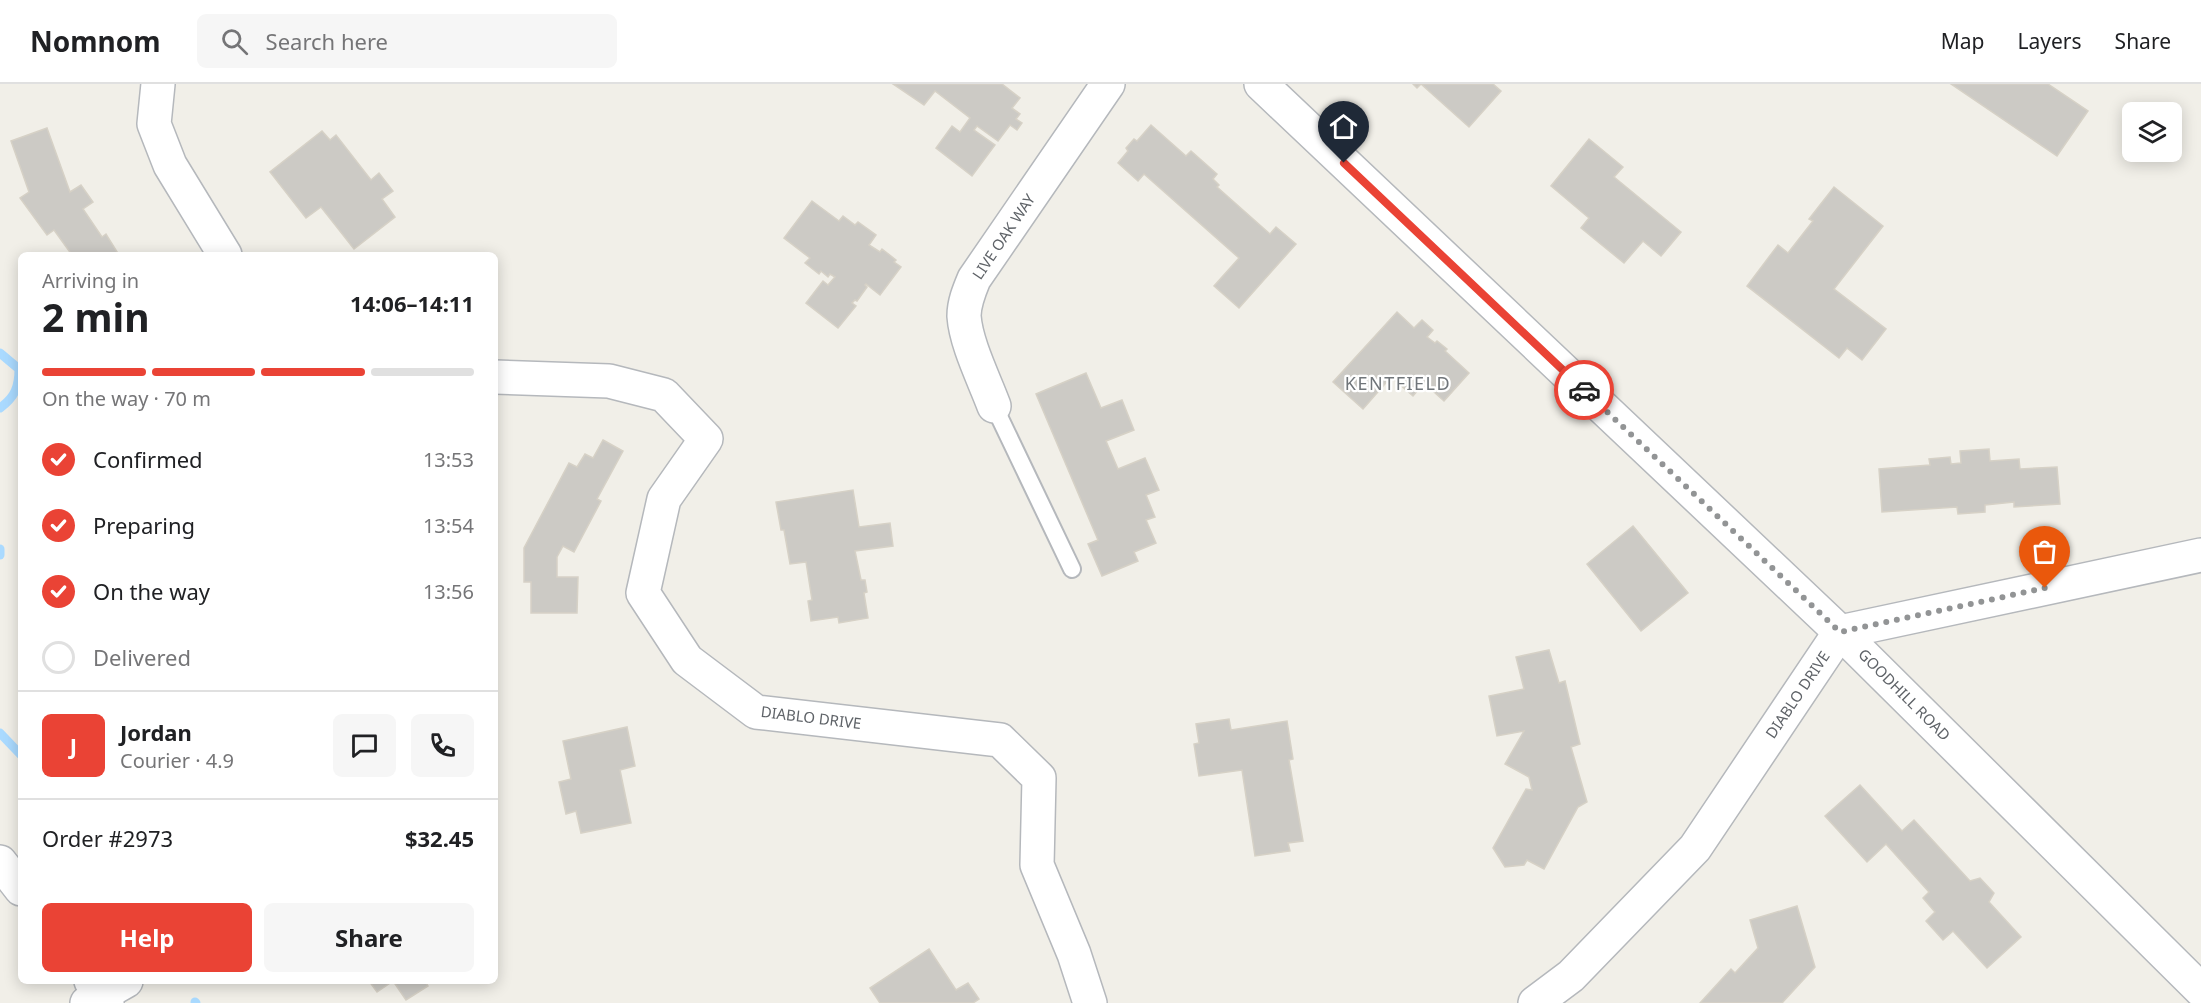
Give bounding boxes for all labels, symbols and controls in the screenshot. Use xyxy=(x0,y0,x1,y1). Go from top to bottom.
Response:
search box xyxy=(197,14,617,68)
text: Nomnom xyxy=(30,22,161,60)
icon: search xyxy=(218,25,251,58)
text: Search here xyxy=(266,26,388,56)
text: Map xyxy=(1941,27,1985,55)
text: Layers xyxy=(2018,27,2082,55)
text: Share xyxy=(2115,27,2171,55)
pin xyxy=(1318,101,1369,163)
map controls xyxy=(2122,102,2182,162)
button: layers xyxy=(2122,102,2182,162)
icon: home xyxy=(1327,110,1360,143)
street label: LIVE OAK WAY xyxy=(967,189,1039,283)
text: Arriving in xyxy=(42,267,139,294)
text: 14:06–14:11 xyxy=(350,288,474,318)
text: 2 min xyxy=(42,290,149,343)
courier xyxy=(1554,360,1614,420)
district label: KENTFIELD xyxy=(1345,371,1451,395)
icon: car xyxy=(1568,374,1601,407)
text: On the way · 70 m xyxy=(42,385,211,412)
icon: check xyxy=(42,443,75,476)
text: Confirmed xyxy=(93,444,203,474)
text: 13:53 xyxy=(423,446,474,473)
icon: check xyxy=(42,509,75,542)
text: Preparing xyxy=(93,510,195,540)
text: 13:54 xyxy=(423,512,474,539)
pin xyxy=(2019,526,2070,588)
icon: bag xyxy=(2028,535,2061,568)
icon: check xyxy=(42,575,75,608)
text: On the way xyxy=(93,576,210,606)
text: 13:56 xyxy=(423,578,474,605)
text: Delivered xyxy=(93,642,191,672)
street label: GOODHILL ROAD xyxy=(1854,644,1955,745)
street label: DIABLO DRIVE xyxy=(1761,647,1834,742)
street label: DIABLO DRIVE xyxy=(760,701,863,733)
button: chat xyxy=(333,714,396,777)
button: phone xyxy=(411,714,474,777)
text: Jordan xyxy=(120,717,192,747)
text: J xyxy=(70,730,77,760)
text: Courier · 4.9 xyxy=(120,747,234,774)
text: Order #2973 xyxy=(42,823,173,853)
text: $32.45 xyxy=(405,823,474,853)
button: Help xyxy=(42,903,252,972)
button: Share xyxy=(264,903,474,972)

